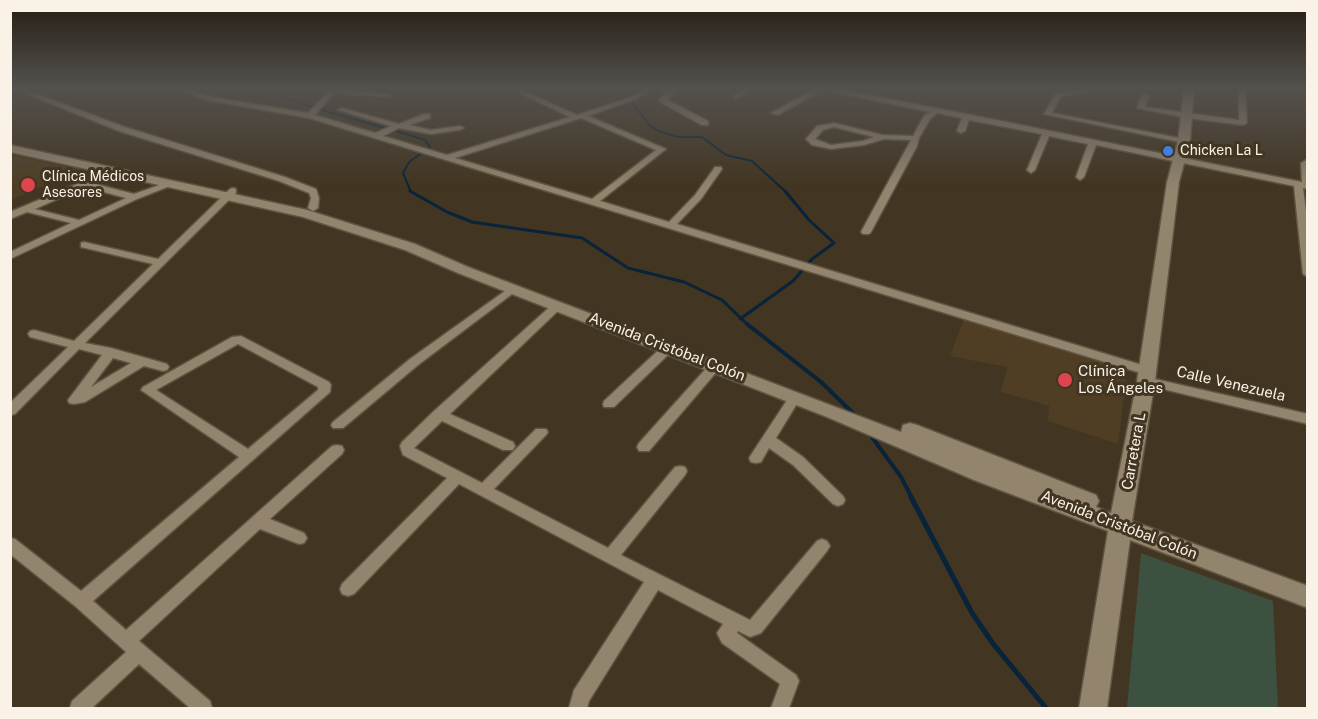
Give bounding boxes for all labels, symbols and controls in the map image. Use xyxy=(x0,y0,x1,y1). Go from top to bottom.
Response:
place label: Chicken La L xyxy=(1180,143,1263,159)
marker: Chicken La L xyxy=(1161,144,1175,158)
place label: Clínica Médicos Asesores xyxy=(42,169,144,202)
marker: Clínica Médicos Asesores xyxy=(19,176,37,194)
street label: Avenida Cristóbal Colón xyxy=(586,309,748,385)
place label: Clínica Los Ángeles xyxy=(1078,362,1163,397)
street label: Calle Venezuela xyxy=(1175,363,1287,405)
marker: Clínica Los Ángeles xyxy=(1056,371,1074,389)
street label: Carretera L xyxy=(1118,411,1150,491)
street label: Avenida Cristóbal Colón xyxy=(1038,487,1200,563)

